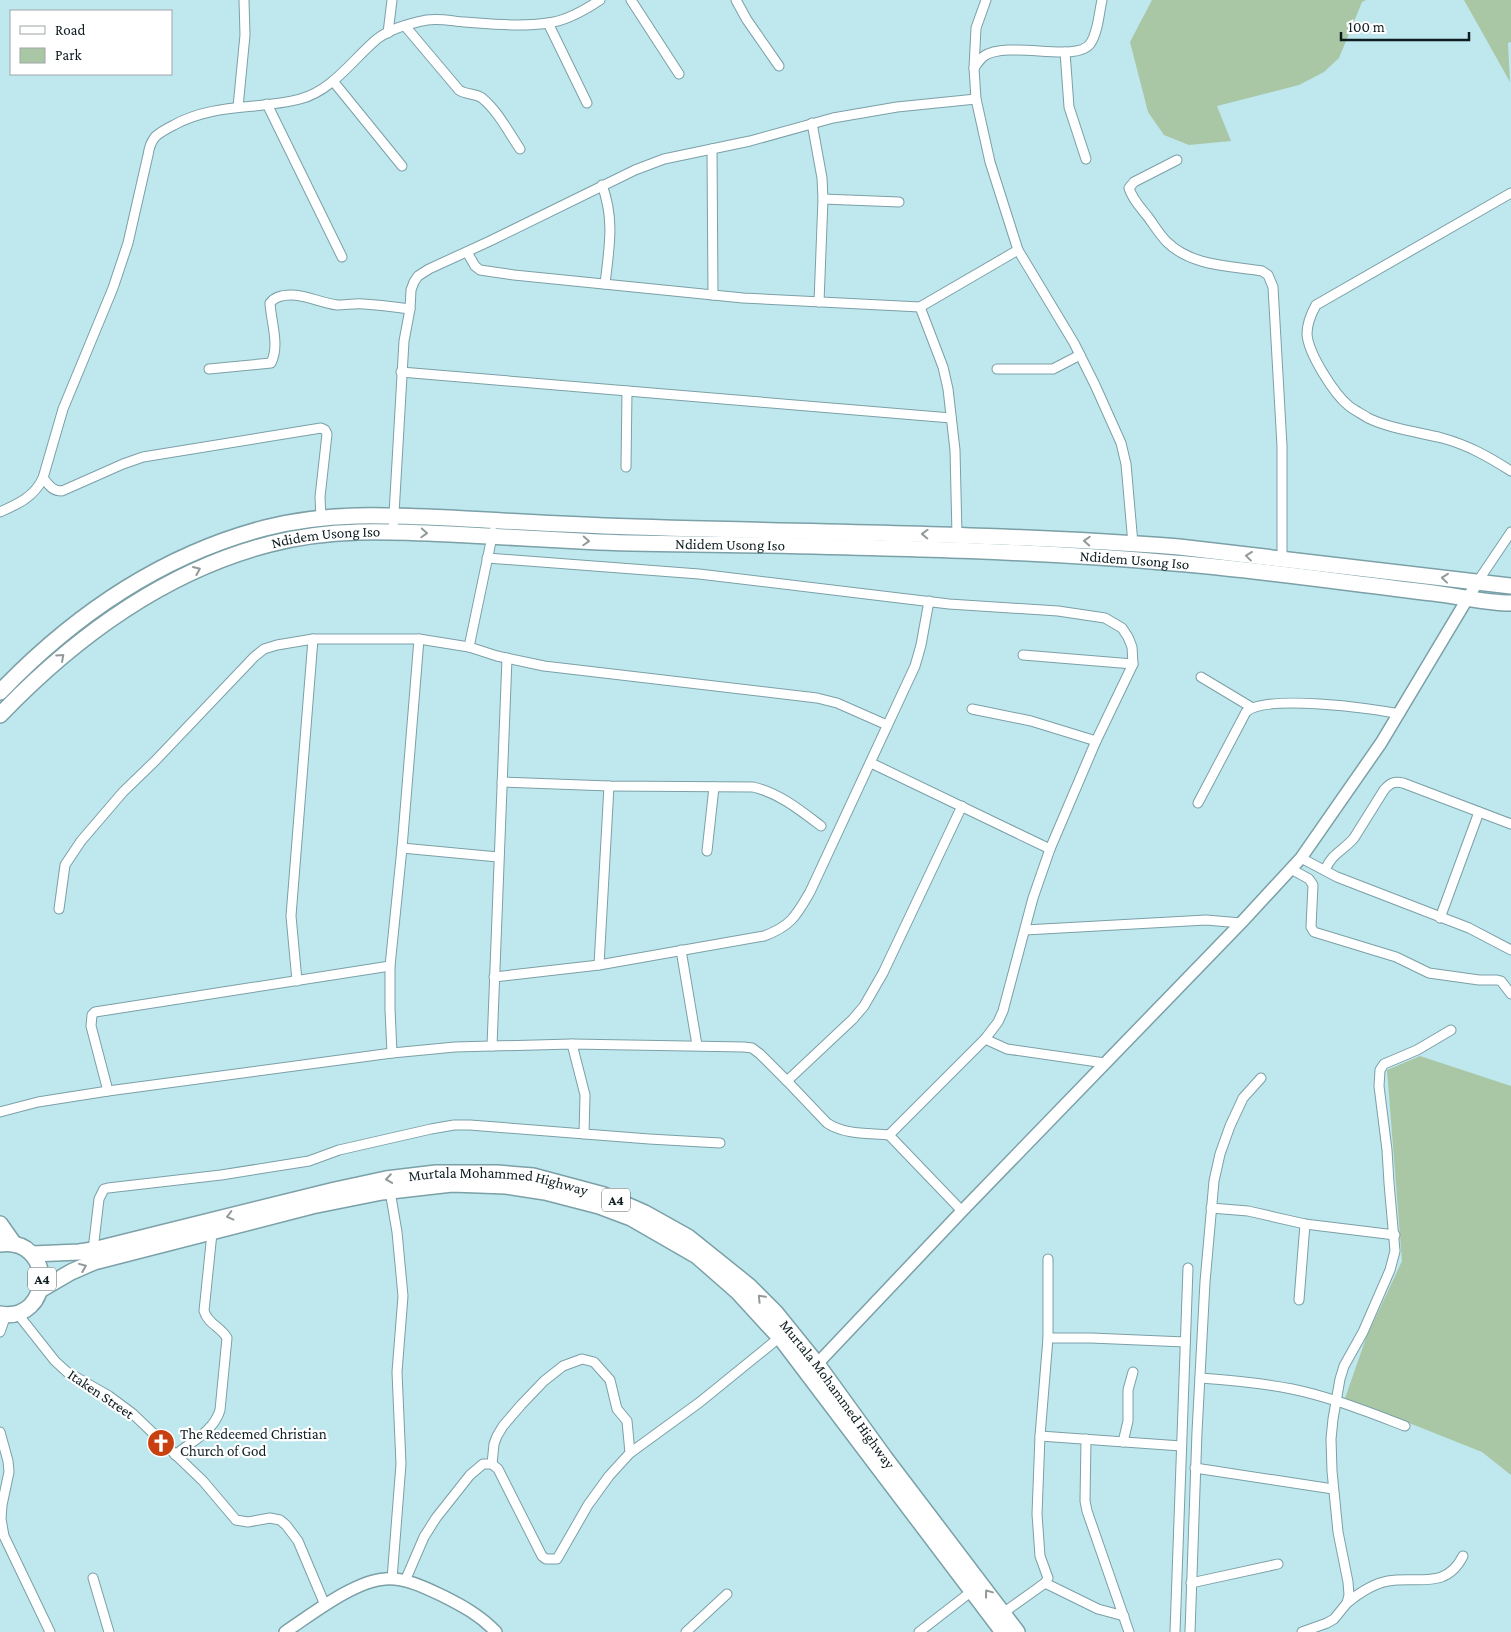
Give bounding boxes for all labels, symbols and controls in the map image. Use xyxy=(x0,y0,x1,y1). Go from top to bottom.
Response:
legend xyxy=(10,10,172,75)
scale bar xyxy=(1341,10,1468,42)
text: 100 m xyxy=(1348,19,1385,35)
text: Road xyxy=(55,22,86,38)
text: Park xyxy=(55,47,82,63)
street label: Ndidem Usong Iso xyxy=(269,524,380,551)
one-way arrow xyxy=(420,528,428,538)
one-way arrow xyxy=(921,528,929,539)
one-way arrow xyxy=(582,536,590,546)
street label: Ndidem Usong Iso xyxy=(675,536,785,554)
one-way arrow xyxy=(1083,536,1091,547)
street label: Ndidem Usong Iso xyxy=(1079,548,1190,572)
one-way arrow xyxy=(1245,551,1253,562)
one-way arrow xyxy=(192,566,201,577)
one-way arrow xyxy=(1441,573,1449,584)
one-way arrow xyxy=(55,654,64,663)
street label: Murtala Mohammed Highway xyxy=(407,1165,590,1199)
one-way arrow xyxy=(384,1173,392,1184)
road number: A4 xyxy=(602,1188,630,1212)
one-way arrow xyxy=(226,1210,235,1221)
one-way arrow xyxy=(78,1262,87,1273)
road number: A4 xyxy=(28,1268,56,1290)
one-way arrow xyxy=(758,1295,767,1304)
street label: Murtala Mohammed Highway xyxy=(777,1317,898,1472)
street label: Itaken Street xyxy=(65,1366,138,1422)
place label: The Redeemed Christian Church of God xyxy=(180,1426,327,1459)
church icon: The Redeemed Christian Church of God xyxy=(146,1428,176,1458)
one-way arrow xyxy=(985,1590,993,1599)

